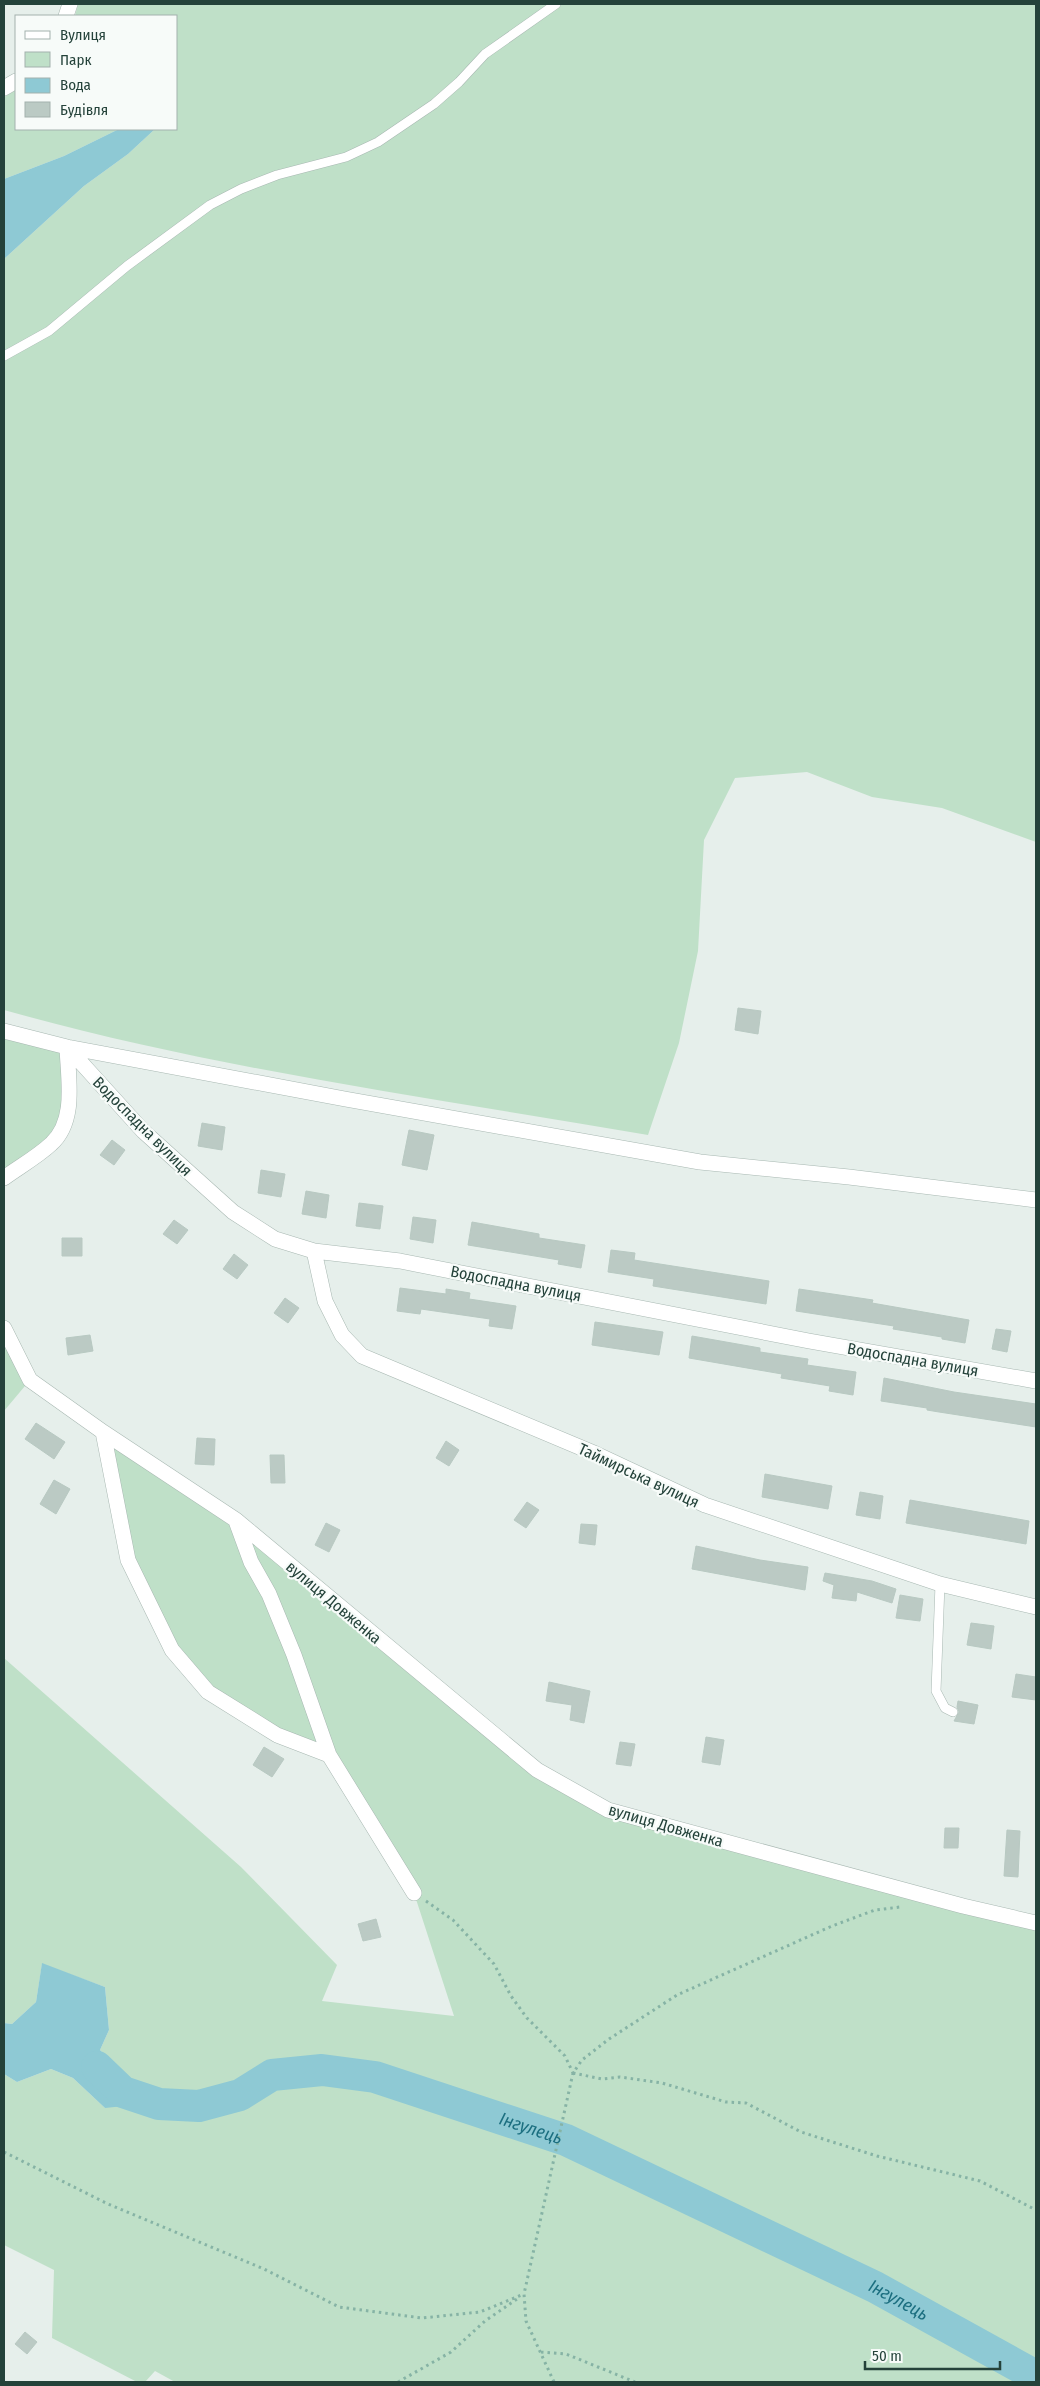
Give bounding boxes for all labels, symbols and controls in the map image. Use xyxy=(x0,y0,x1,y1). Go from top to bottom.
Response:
legend xyxy=(15,15,178,130)
text: Вулиця xyxy=(60,26,106,44)
text: Парк xyxy=(60,51,91,69)
text: Вода xyxy=(60,76,91,94)
text: Будівля xyxy=(60,101,108,119)
street label: Водоспадна вулиця xyxy=(89,1073,196,1180)
street label: Водоспадна вулиця xyxy=(449,1261,583,1305)
street label: Водоспадна вулиця xyxy=(846,1339,980,1380)
street label: Таймирська вулиця xyxy=(575,1439,702,1512)
street label: вулиця Довженка xyxy=(282,1557,385,1648)
street label: вулиця Довженка xyxy=(606,1800,726,1851)
water label: Інгулець xyxy=(496,2108,565,2149)
water label: Інгулець xyxy=(865,2275,932,2325)
scale bar xyxy=(865,2338,1000,2370)
text: 50 m xyxy=(872,2347,902,2365)

